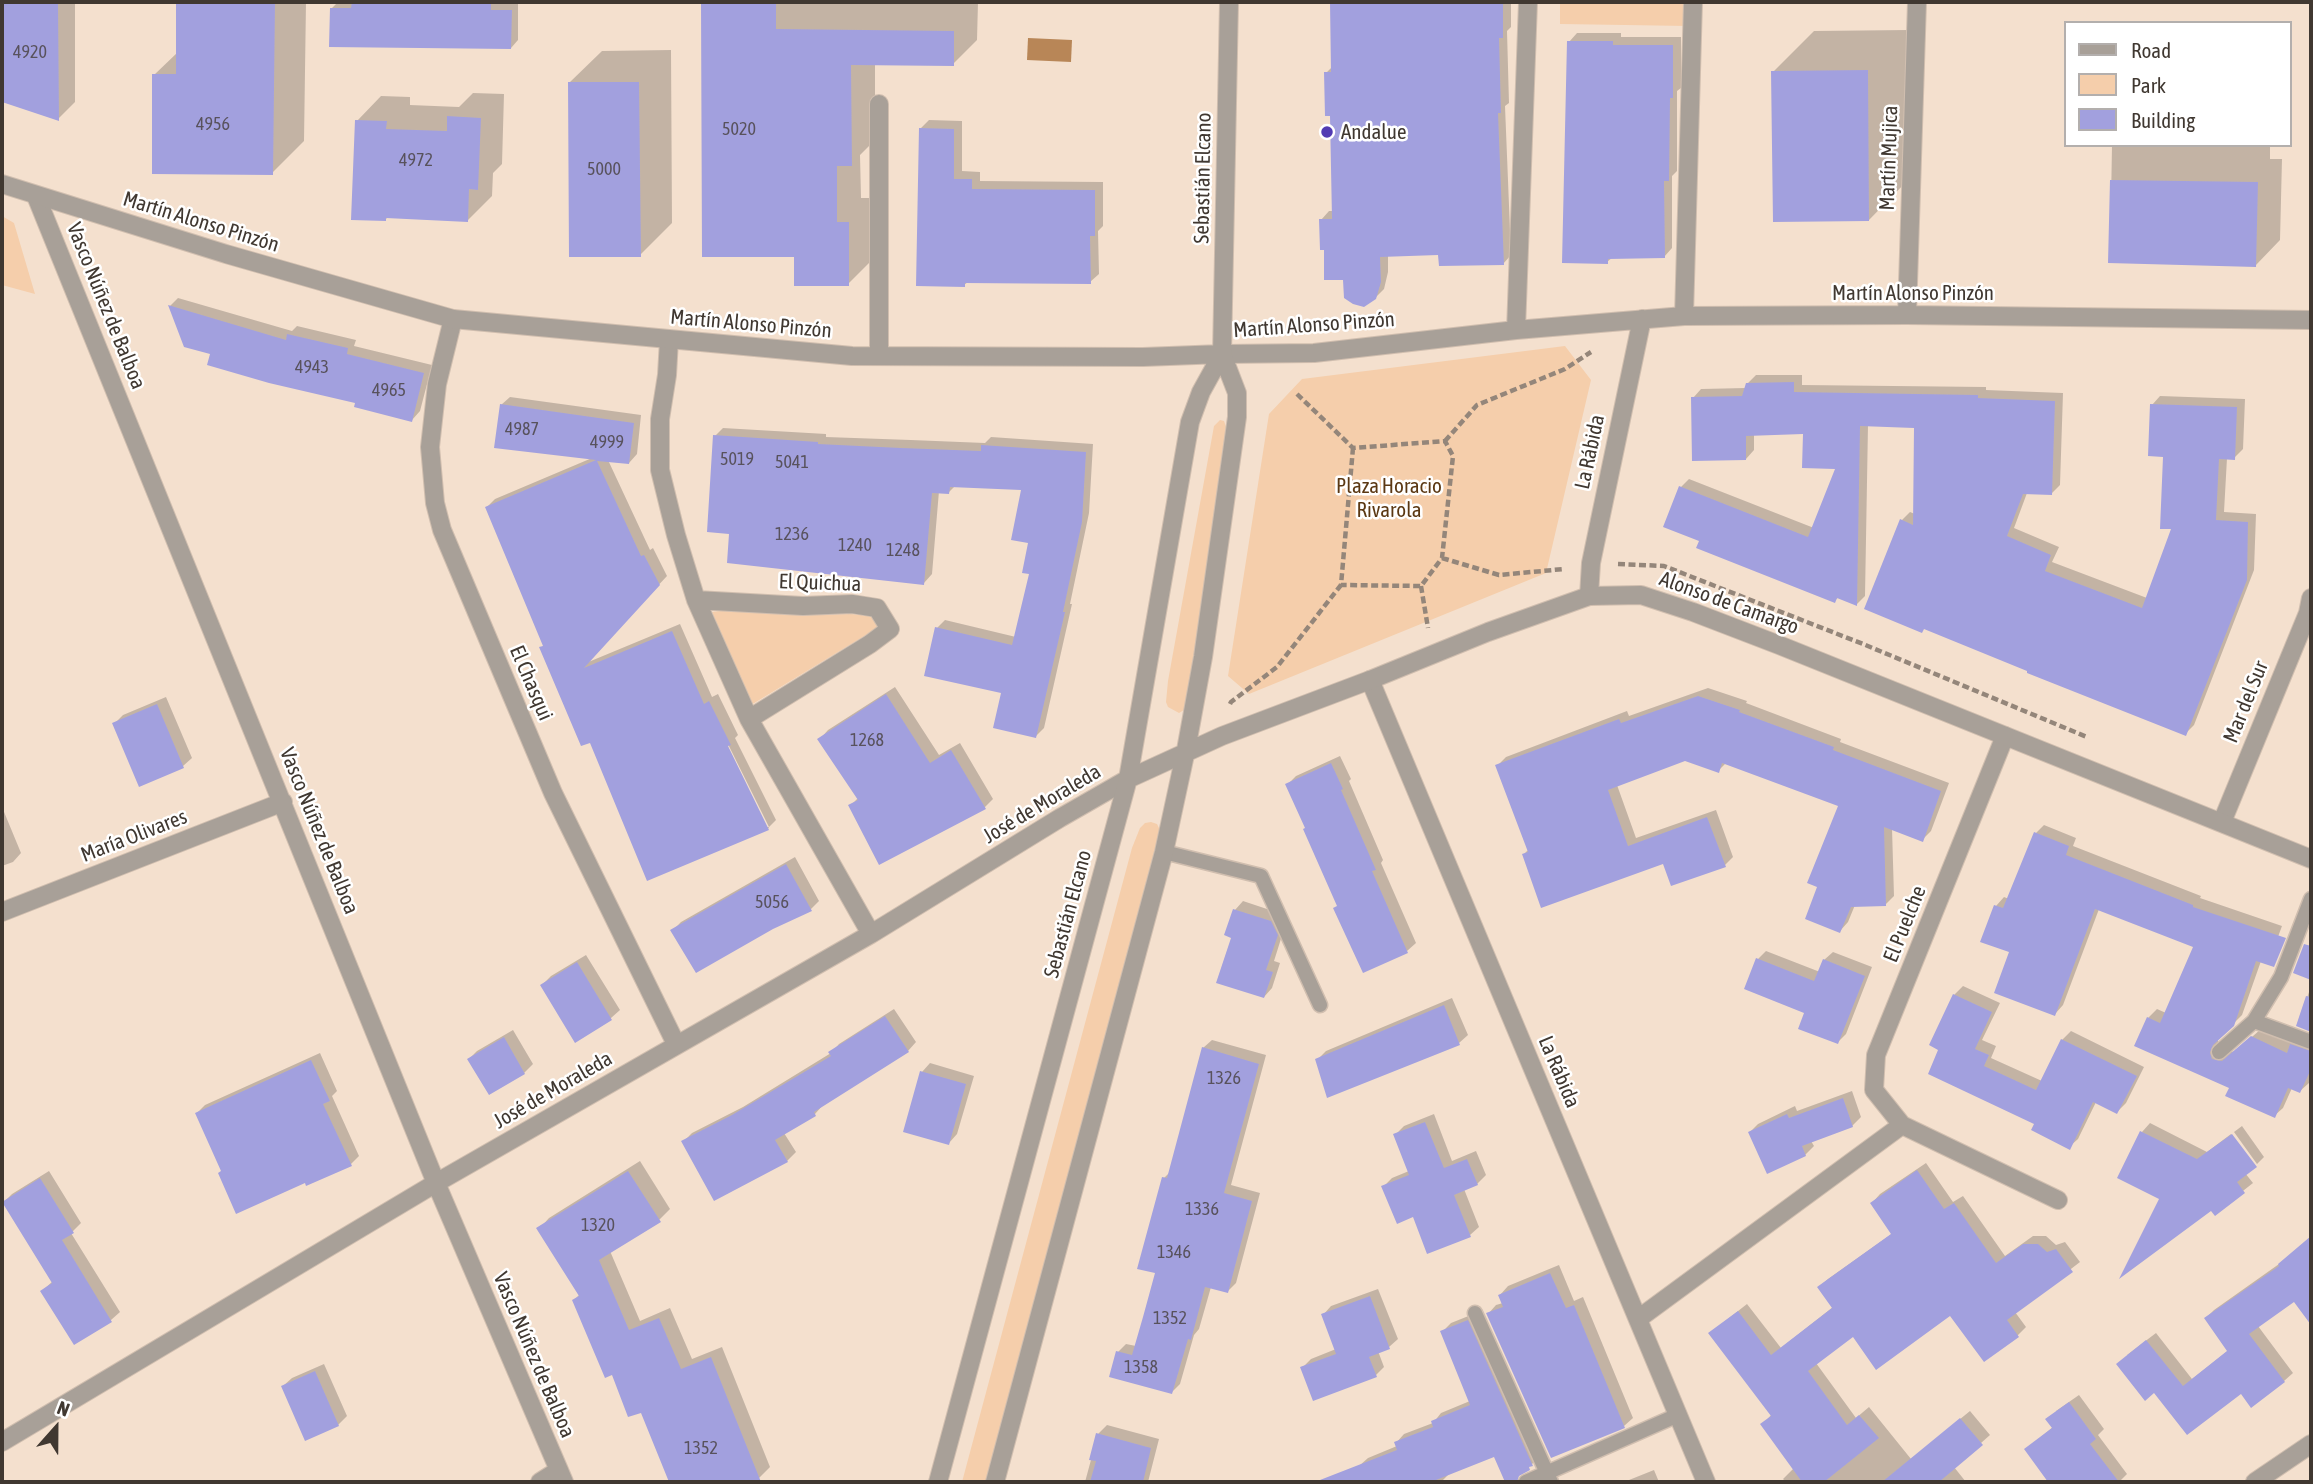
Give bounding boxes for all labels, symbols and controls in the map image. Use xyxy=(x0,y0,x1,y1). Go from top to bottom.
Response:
legend xyxy=(2064,21,2292,147)
text: Road xyxy=(2131,38,2171,62)
house number: 4920 xyxy=(13,41,47,63)
text: Park xyxy=(2131,73,2166,97)
street label: Martín Mujica xyxy=(1875,105,1903,211)
text: Building xyxy=(2131,108,2195,132)
street label: Sebastián Elcano xyxy=(1189,112,1217,244)
house number: 4956 xyxy=(196,113,230,135)
house number: 5020 xyxy=(722,118,756,140)
place label: Andalue xyxy=(1341,119,1406,145)
marker: Andalue xyxy=(1319,124,1335,140)
house number: 4972 xyxy=(399,149,433,171)
house number: 5000 xyxy=(587,158,621,180)
street label: Martín Alonso Pinzón xyxy=(120,186,282,258)
street label: Vasco Núñez de Balboa xyxy=(61,219,151,393)
street label: Martín Alonso Pinzón xyxy=(1832,280,1994,306)
street label: Martín Alonso Pinzón xyxy=(669,304,833,344)
street label: Martín Alonso Pinzón xyxy=(1232,307,1396,343)
house number: 4943 xyxy=(295,356,329,378)
house number: 4965 xyxy=(372,379,406,401)
street label: La Rábida xyxy=(1570,412,1610,492)
house number: 4987 xyxy=(505,418,539,440)
house number: 4999 xyxy=(590,431,624,453)
house number: 5019 xyxy=(720,448,754,470)
house number: 5041 xyxy=(775,451,809,473)
park label: Plaza Horacio Rivarola xyxy=(1336,473,1442,523)
house number: 1236 xyxy=(775,523,809,545)
house number: 1240 xyxy=(838,534,872,556)
house number: 1248 xyxy=(886,539,920,561)
street label: Alonso de Camargo xyxy=(1656,566,1802,640)
street label: El Quichua xyxy=(778,569,862,597)
street label: El Chasqui xyxy=(504,642,558,724)
street label: Mar del Sur xyxy=(2218,657,2274,747)
house number: 1268 xyxy=(850,729,884,751)
street label: Vasco Núñez de Balboa xyxy=(274,744,364,918)
street label: José de Moraleda xyxy=(979,759,1105,849)
street label: María Olivares xyxy=(77,804,191,868)
street label: Sebastián Elcano xyxy=(1039,847,1097,981)
street label: El Puelche xyxy=(1878,882,1932,966)
house number: 5056 xyxy=(755,891,789,913)
street label: La Rábida xyxy=(1533,1032,1585,1112)
street label: José de Moraleda xyxy=(489,1046,617,1134)
house number: 1326 xyxy=(1207,1067,1241,1089)
house number: 1336 xyxy=(1185,1198,1219,1220)
house number: 1320 xyxy=(581,1214,615,1236)
house number: 1346 xyxy=(1157,1241,1191,1263)
street label: Vasco Núñez de Balboa xyxy=(488,1268,580,1442)
house number: 1352 xyxy=(1153,1307,1187,1329)
house number: 1358 xyxy=(1124,1356,1158,1378)
north arrow xyxy=(21,1393,91,1463)
text: N xyxy=(54,1396,73,1421)
house number: 1352 xyxy=(684,1437,718,1459)

